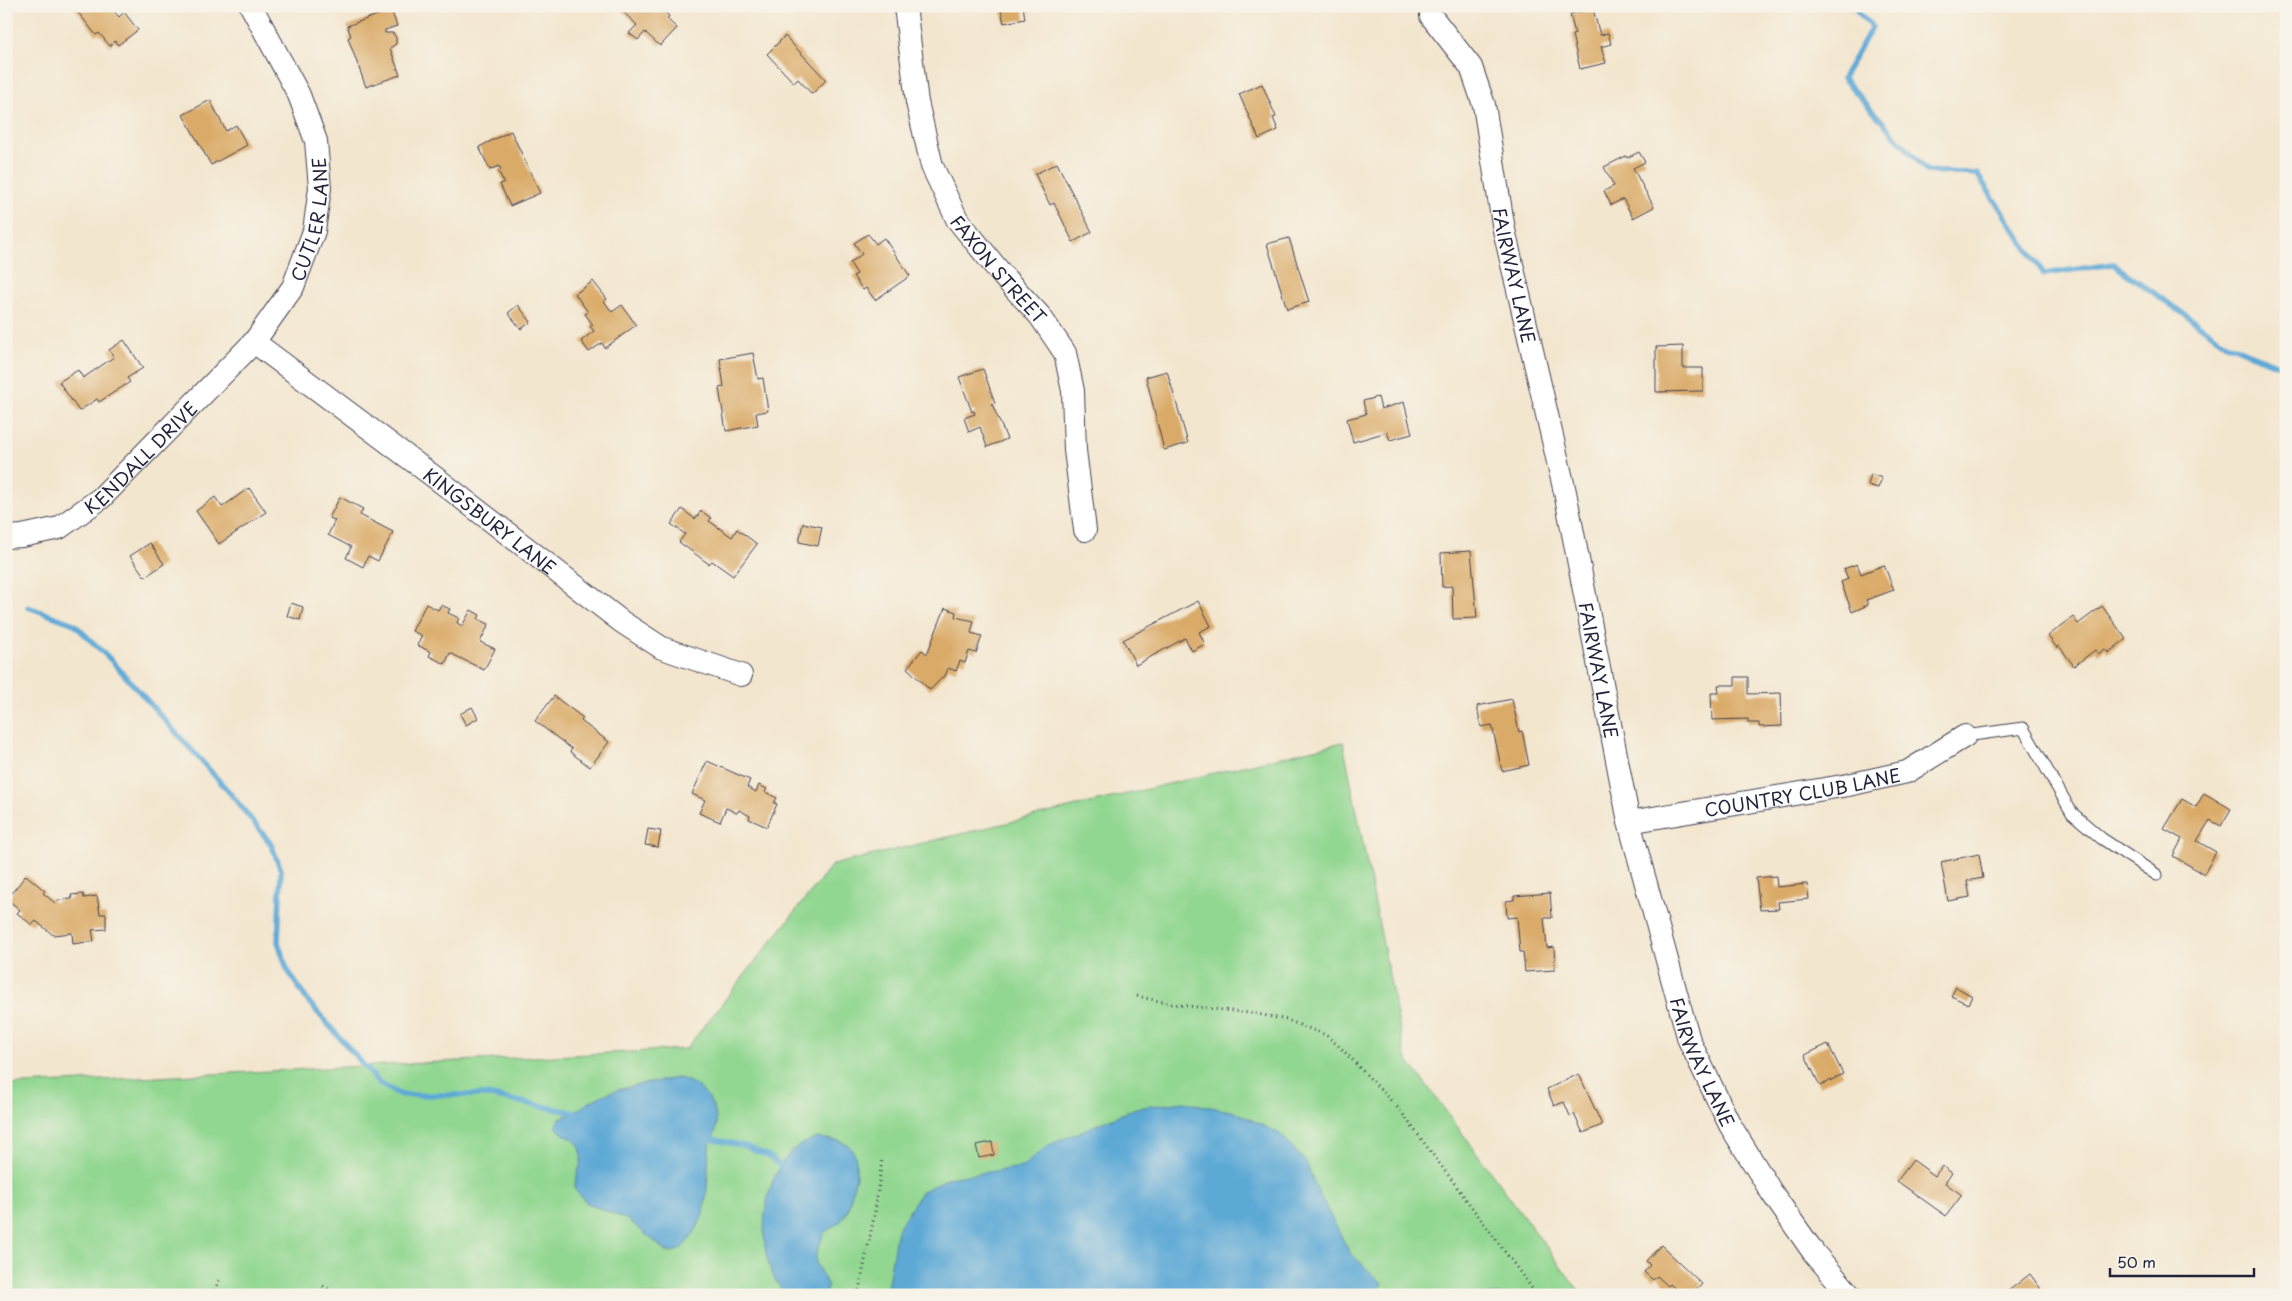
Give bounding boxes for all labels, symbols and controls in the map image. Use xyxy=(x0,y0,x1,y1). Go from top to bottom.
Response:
street label: CUTLER LANE xyxy=(283,156,334,285)
street label: FAIRWAY LANE xyxy=(1487,205,1543,346)
street label: FAXON STREET xyxy=(945,208,1053,329)
street label: KENDALL DRIVE xyxy=(78,395,203,520)
street label: KINGSBURY LANE xyxy=(418,460,562,580)
street label: FAIRWAY LANE xyxy=(1573,599,1626,741)
street label: COUNTRY CLUB LANE xyxy=(1702,760,1903,823)
street label: FAIRWAY LANE xyxy=(1664,994,1742,1131)
scale bar xyxy=(2110,1246,2253,1278)
text: 50 m xyxy=(2117,1250,2156,1273)

